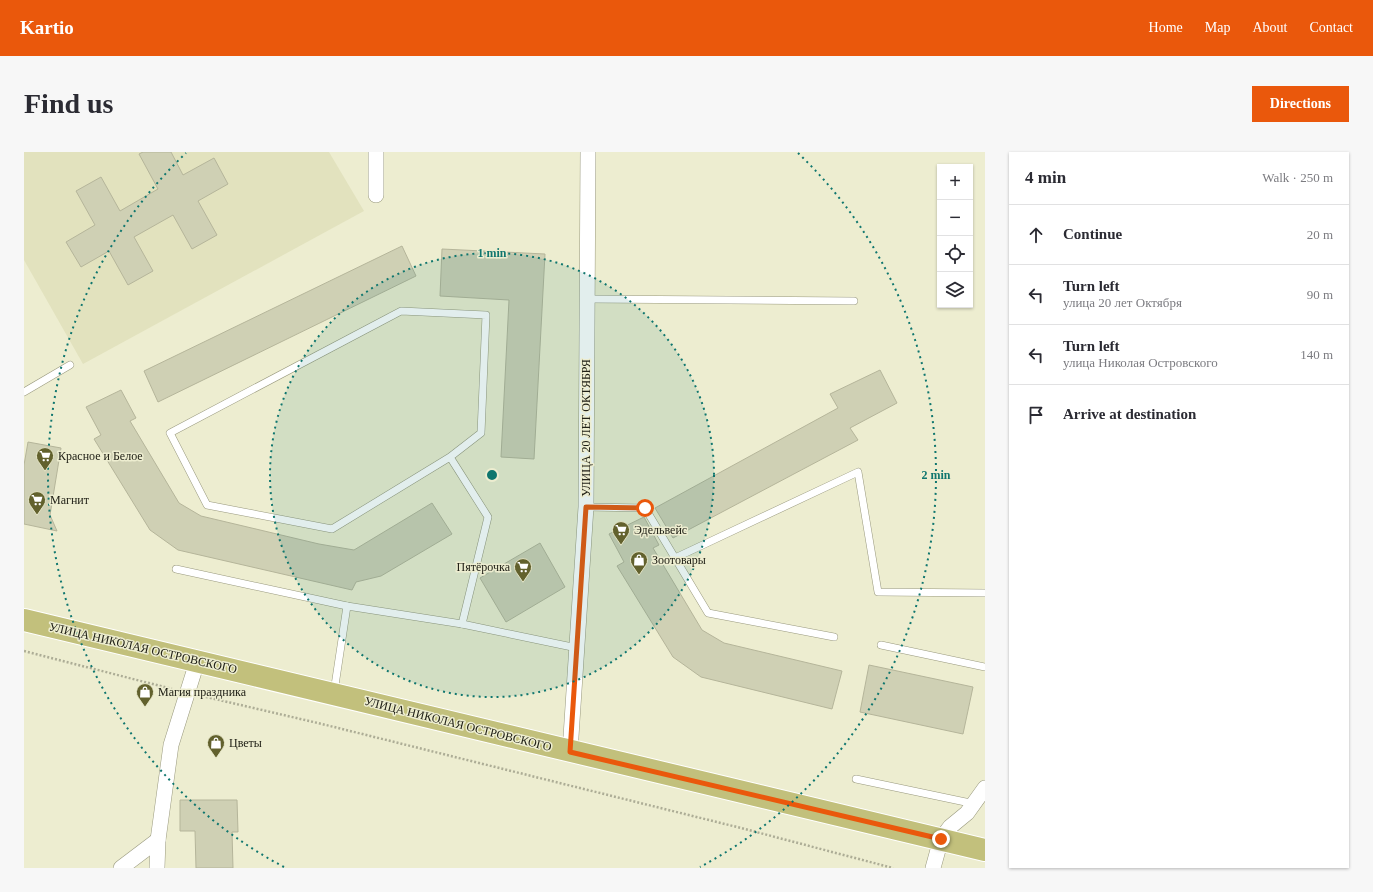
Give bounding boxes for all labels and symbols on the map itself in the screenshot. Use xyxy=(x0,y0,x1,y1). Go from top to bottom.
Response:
text: 1 min xyxy=(477,246,507,260)
street label: УЛИЦА 20 ЛЕТ ОКТЯБРЯ xyxy=(579,359,593,497)
supermarket icon: Красное и Белое xyxy=(35,446,55,471)
place label: Красное и Белое xyxy=(58,449,143,463)
centre of rings xyxy=(485,468,499,482)
text: 2 min xyxy=(921,468,951,482)
supermarket icon: Магнит xyxy=(27,490,47,515)
place label: Магнит xyxy=(50,493,90,507)
route start xyxy=(636,499,654,517)
supermarket icon: Эдельвейс xyxy=(611,520,631,545)
place label: Эдельвейс xyxy=(634,523,687,537)
shop icon: Зоотовары xyxy=(629,550,649,575)
place label: Зоотовары xyxy=(652,553,706,567)
supermarket icon: Пятёрочка xyxy=(513,557,533,582)
place label: Пятёрочка xyxy=(457,560,511,574)
street label: УЛИЦА НИКОЛАЯ ОСТРОВСКОГО xyxy=(48,620,239,677)
shop icon: Магия праздника xyxy=(135,682,155,707)
place label: Магия праздника xyxy=(158,685,247,699)
street label: УЛИЦА НИКОЛАЯ ОСТРОВСКОГО xyxy=(363,694,553,754)
shop icon: Цветы xyxy=(206,733,226,758)
place label: Цветы xyxy=(229,736,262,750)
route end xyxy=(932,830,950,848)

